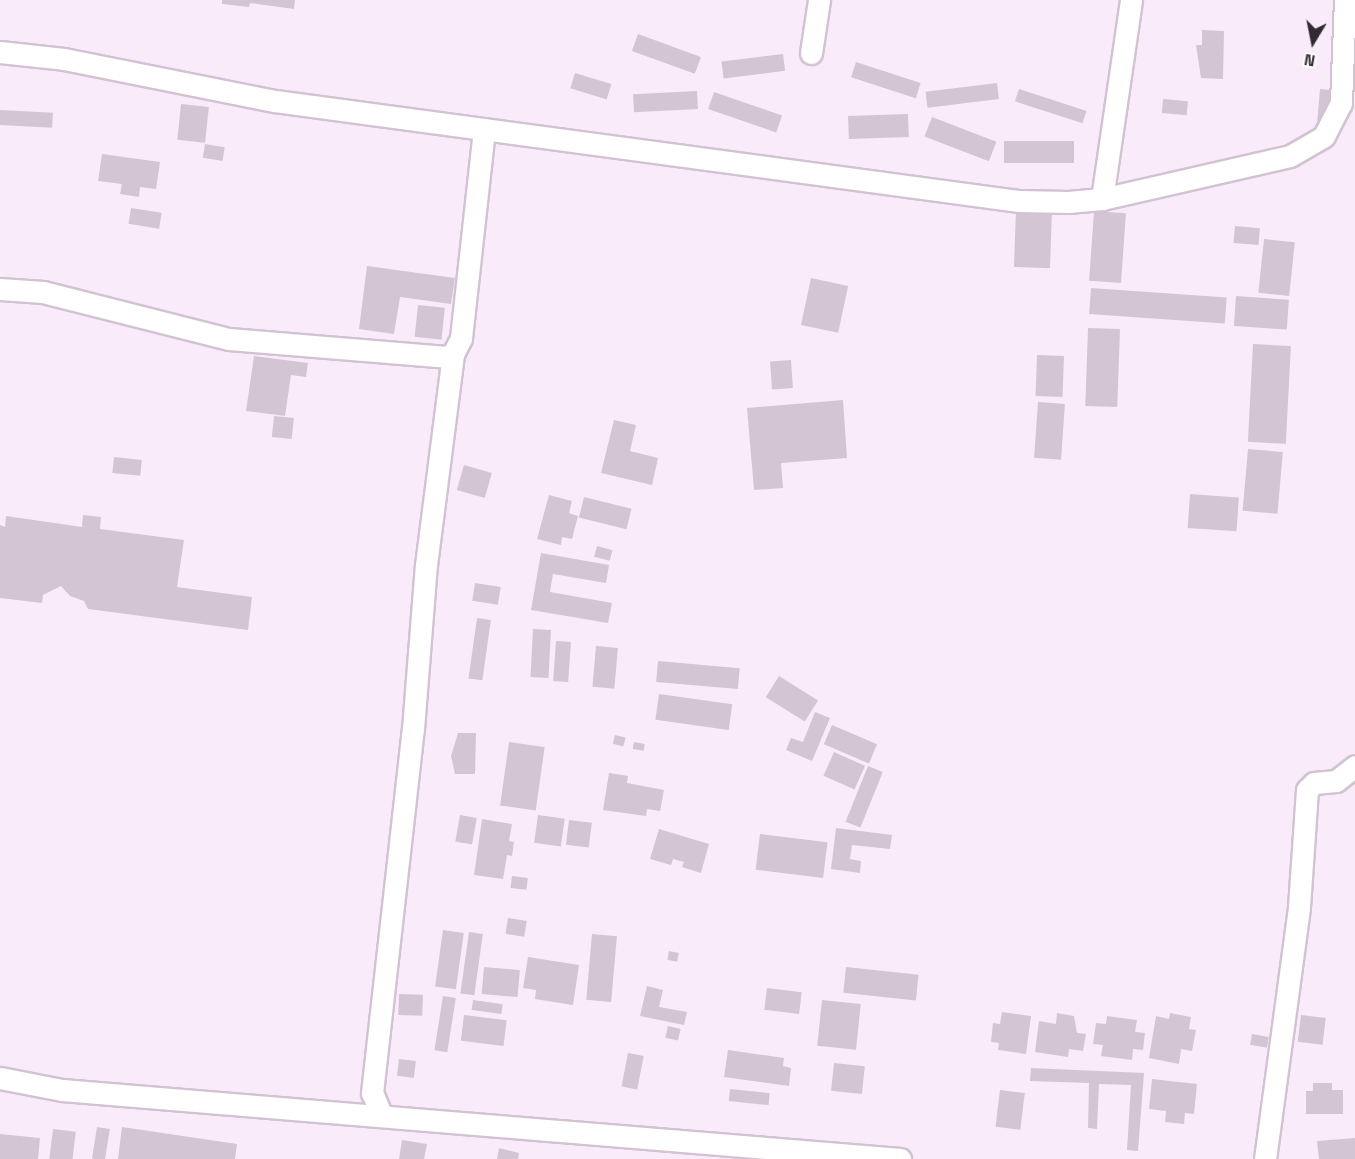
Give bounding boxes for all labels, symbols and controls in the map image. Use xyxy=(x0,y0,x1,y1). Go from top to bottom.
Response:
north arrow xyxy=(1283,12,1343,72)
text: N xyxy=(1303,49,1317,71)

